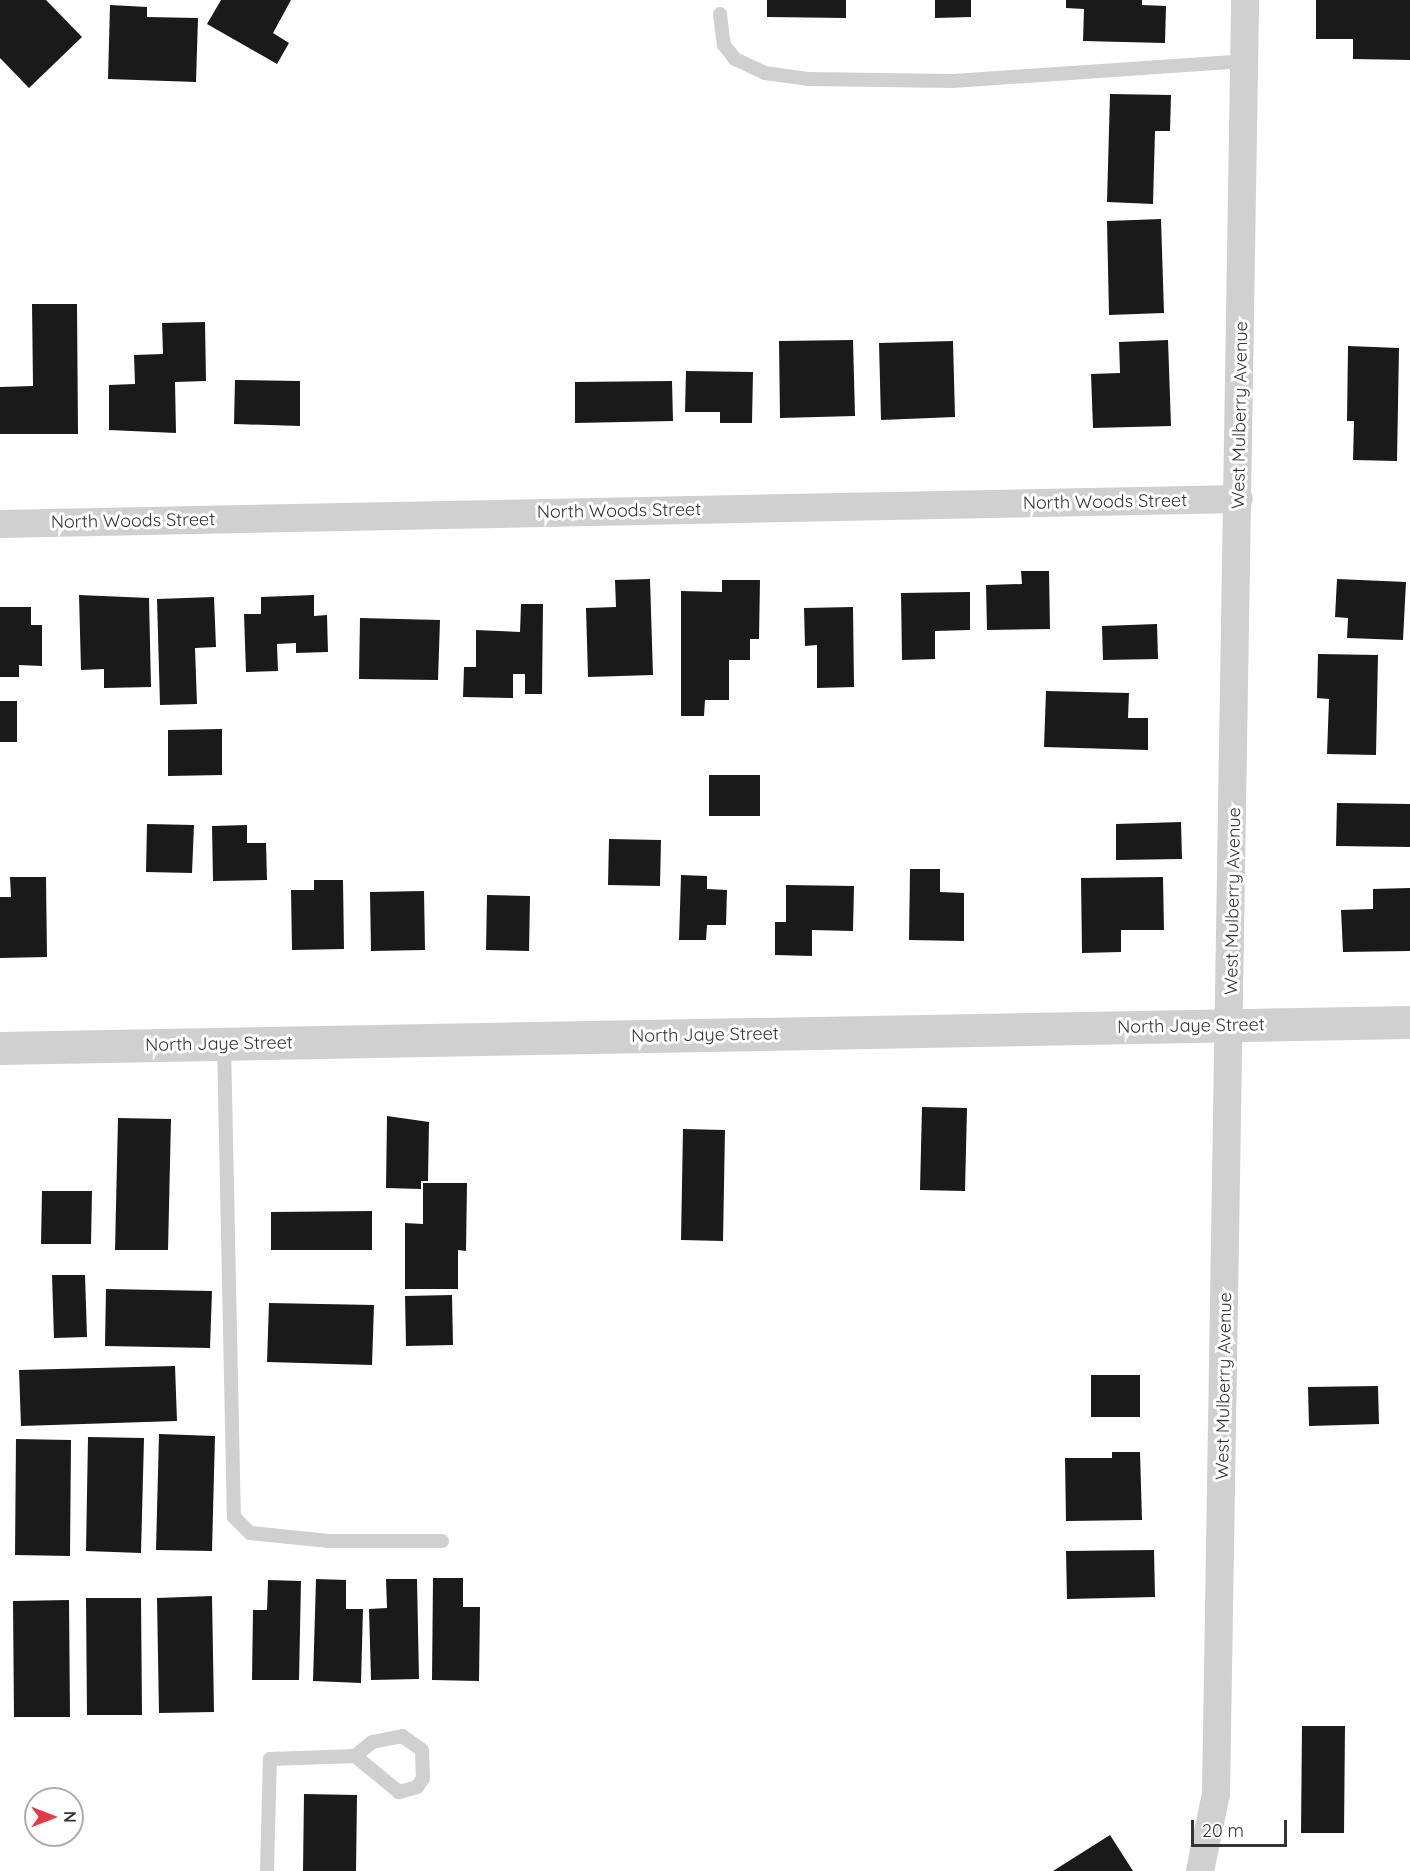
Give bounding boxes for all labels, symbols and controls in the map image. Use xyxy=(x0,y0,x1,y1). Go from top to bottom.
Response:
street label: West Mulberry Avenue xyxy=(1228,321,1252,509)
street label: North Woods Street xyxy=(1023,490,1187,514)
street label: North Woods Street xyxy=(537,499,701,523)
street label: North Woods Street xyxy=(51,509,215,533)
street label: West Mulberry Avenue xyxy=(1221,807,1245,995)
street label: North Jaye Street xyxy=(1117,1014,1265,1038)
street label: North Jaye Street xyxy=(631,1023,779,1047)
street label: North Jaye Street xyxy=(145,1032,293,1056)
street label: West Mulberry Avenue xyxy=(1212,1292,1236,1480)
north arrow xyxy=(24,1787,84,1847)
scale bar xyxy=(1194,1808,1290,1846)
text: N xyxy=(60,1811,80,1823)
text: 20 m xyxy=(1202,1819,1244,1842)

